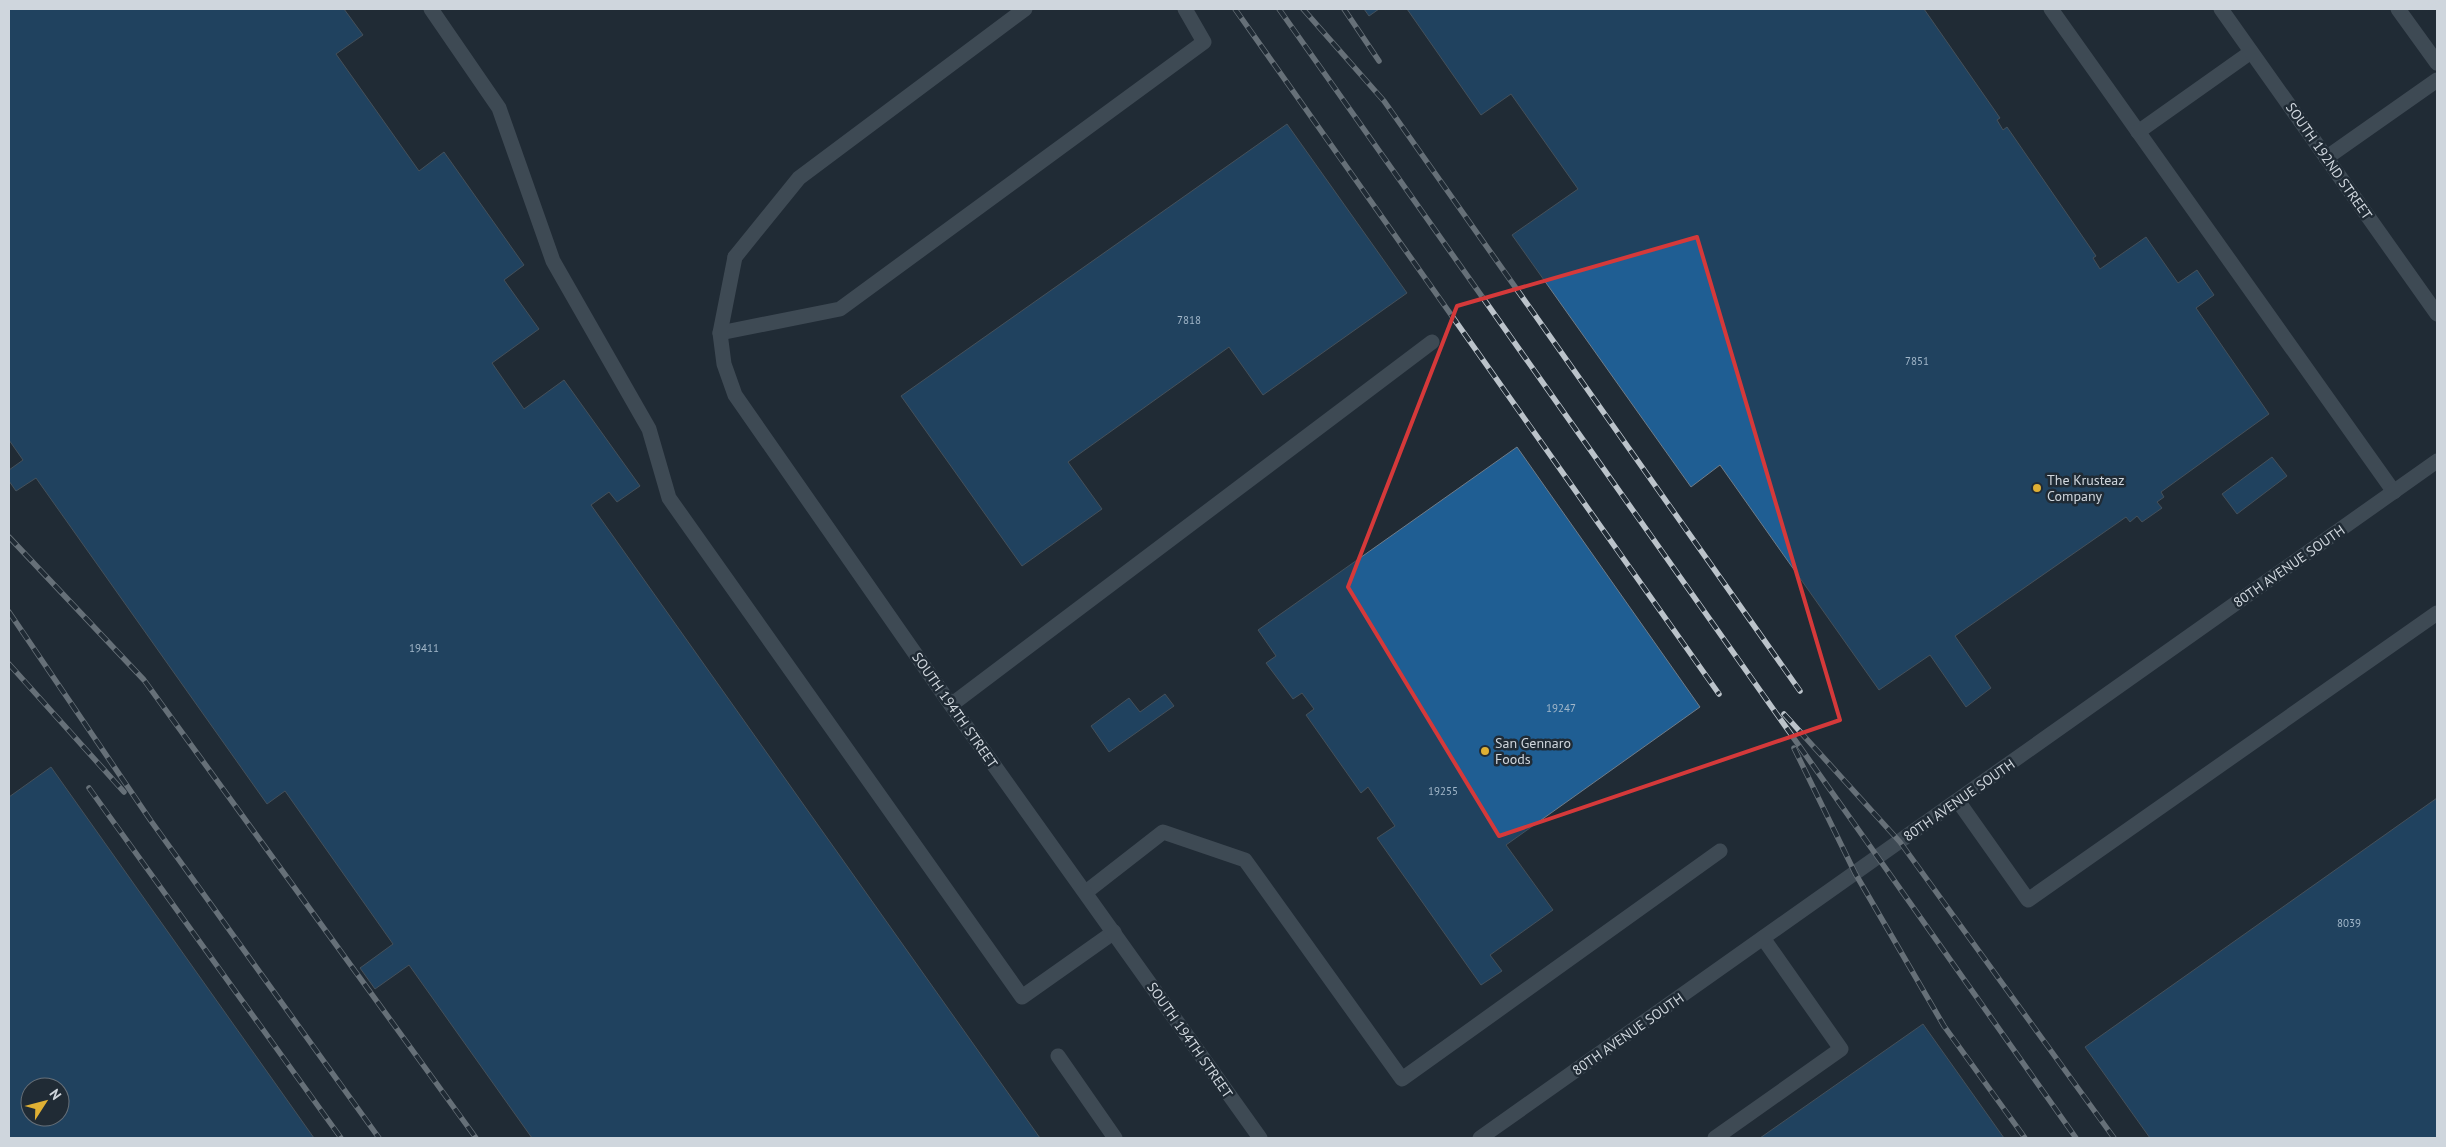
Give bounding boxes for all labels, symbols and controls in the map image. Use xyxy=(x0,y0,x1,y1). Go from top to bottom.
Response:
street label: SOUTH 192ND STREET xyxy=(2282,99,2376,223)
house number: 7818 xyxy=(1177,313,1201,327)
house number: 7851 xyxy=(1905,354,1929,368)
place label: The Krusteaz Company xyxy=(2047,471,2125,505)
marker: The Krusteaz Company xyxy=(2031,482,2043,494)
street label: 80TH AVENUE SOUTH xyxy=(2230,521,2348,611)
house number: 19411 xyxy=(409,641,439,655)
street label: SOUTH 194TH STREET xyxy=(908,649,1002,772)
house number: 19247 xyxy=(1546,701,1576,715)
place label: San Gennaro Foods xyxy=(1495,734,1571,768)
marker: San Gennaro Foods xyxy=(1479,745,1491,757)
street label: 80TH AVENUE SOUTH xyxy=(1900,755,2018,845)
house number: 19255 xyxy=(1428,784,1458,798)
house number: 8039 xyxy=(2337,916,2361,930)
street label: SOUTH 194TH STREET xyxy=(1143,979,1237,1102)
street label: 80TH AVENUE SOUTH xyxy=(1569,989,1687,1079)
north arrow xyxy=(20,1077,70,1127)
text: N xyxy=(46,1085,66,1103)

